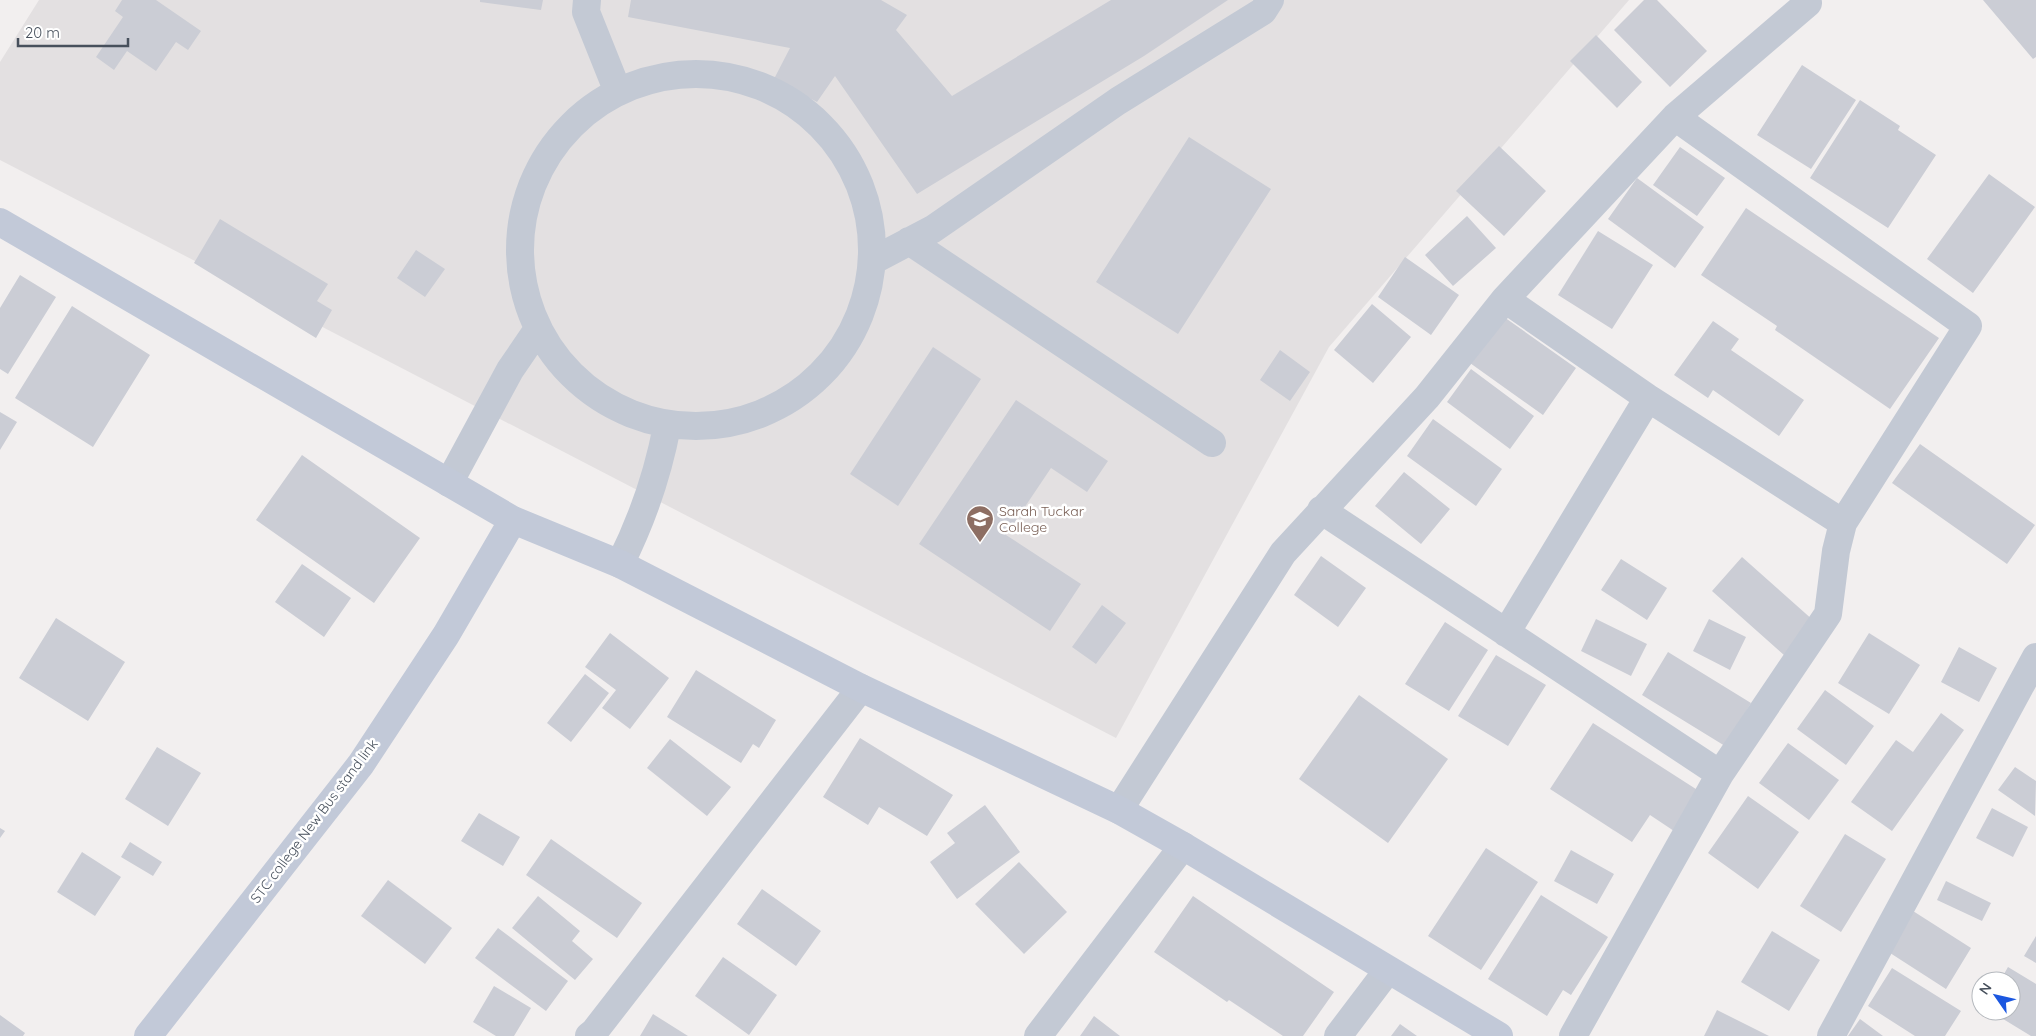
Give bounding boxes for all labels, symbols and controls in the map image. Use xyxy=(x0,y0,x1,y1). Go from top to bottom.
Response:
scale bar xyxy=(18,15,128,47)
text: 20 m xyxy=(25,23,60,42)
place label: Sarah Tuckar College xyxy=(999,502,1085,536)
school or university icon: Sarah Tuckar College xyxy=(965,504,995,543)
street label: STC college New Bus stand link xyxy=(246,735,382,907)
north arrow xyxy=(1971,971,2021,1021)
text: N xyxy=(1975,979,1996,998)

